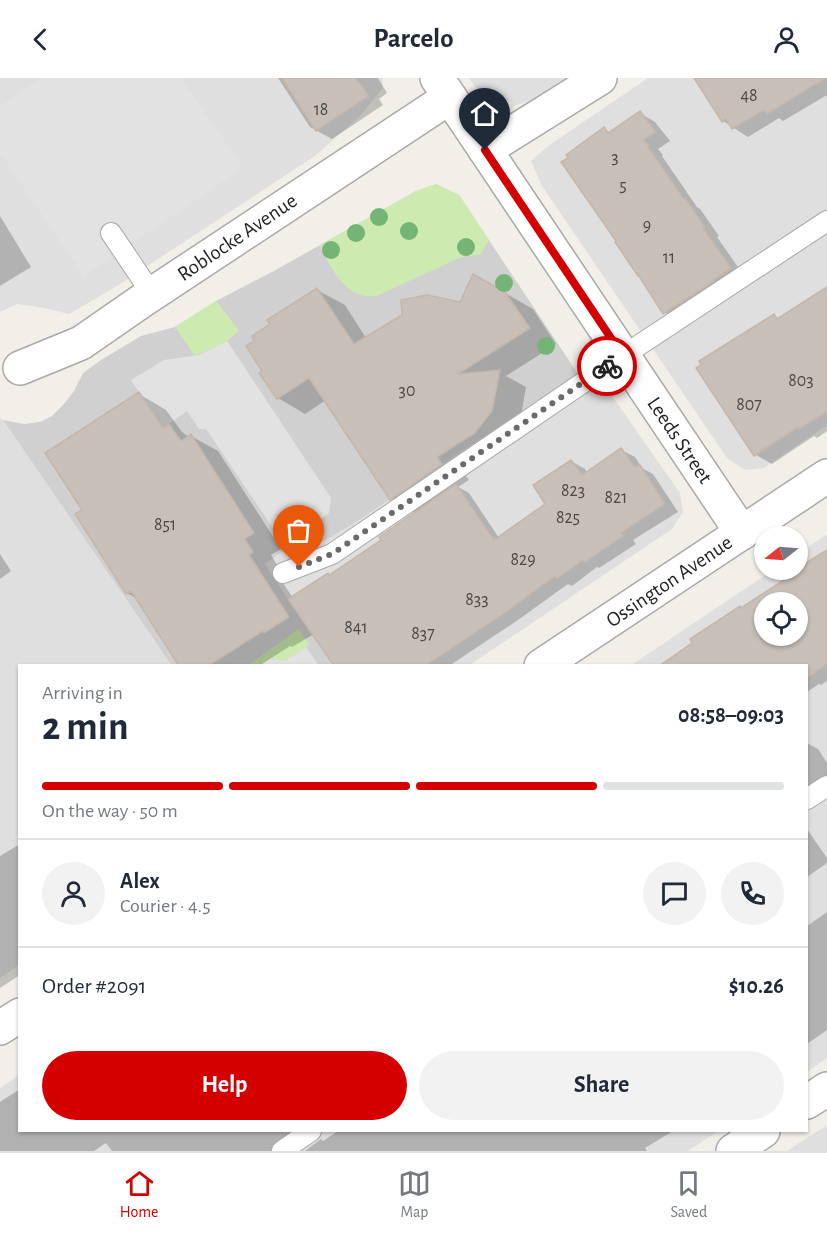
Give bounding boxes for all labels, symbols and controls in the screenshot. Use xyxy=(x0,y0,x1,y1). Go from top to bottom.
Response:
icon: back xyxy=(24,23,57,56)
icon: person xyxy=(770,23,803,56)
text: Parcelo xyxy=(373,25,454,52)
house number: 48 xyxy=(740,87,758,105)
pin xyxy=(459,88,510,150)
icon: home xyxy=(468,97,501,130)
house number: 18 xyxy=(314,101,328,119)
house number: 3 xyxy=(611,149,619,167)
house number: 5 xyxy=(619,177,627,195)
street label: Roblocke Avenue xyxy=(174,190,301,285)
house number: 9 xyxy=(643,217,651,235)
house number: 11 xyxy=(663,249,675,267)
courier xyxy=(577,336,637,396)
icon: bike xyxy=(591,350,624,383)
house number: 803 xyxy=(788,372,814,390)
house number: 30 xyxy=(399,382,415,400)
street label: Leeds Street xyxy=(643,393,716,488)
house number: 807 xyxy=(736,396,762,414)
house number: 823 xyxy=(561,482,585,500)
house number: 821 xyxy=(605,489,627,507)
pin xyxy=(273,505,324,567)
house number: 825 xyxy=(556,509,580,527)
icon: bag xyxy=(282,514,315,547)
house number: 851 xyxy=(154,516,176,534)
north arrow xyxy=(754,526,808,580)
map controls xyxy=(754,526,808,646)
street label: Ossington Avenue xyxy=(602,532,736,631)
house number: 829 xyxy=(510,551,536,569)
house number: 833 xyxy=(465,591,489,609)
button: locate xyxy=(754,592,808,646)
house number: 841 xyxy=(344,619,368,637)
house number: 837 xyxy=(411,625,435,643)
text: Arriving in xyxy=(42,683,123,703)
text: 08:58–09:03 xyxy=(678,704,784,726)
text: 2 min xyxy=(42,708,129,747)
text: On the way · 50 m xyxy=(42,801,178,821)
button: person xyxy=(42,862,105,925)
button: chat xyxy=(643,862,706,925)
button: phone xyxy=(721,862,784,925)
text: Alex xyxy=(120,870,160,892)
text: Courier · 4.5 xyxy=(120,896,211,916)
text: Order #2091 xyxy=(42,975,146,997)
text: $10.26 xyxy=(729,975,784,997)
button: Help xyxy=(42,1051,407,1120)
button: Share xyxy=(419,1051,784,1120)
tab: Home xyxy=(120,1167,158,1222)
tab: Map xyxy=(398,1167,431,1222)
tab: Saved xyxy=(671,1167,707,1222)

